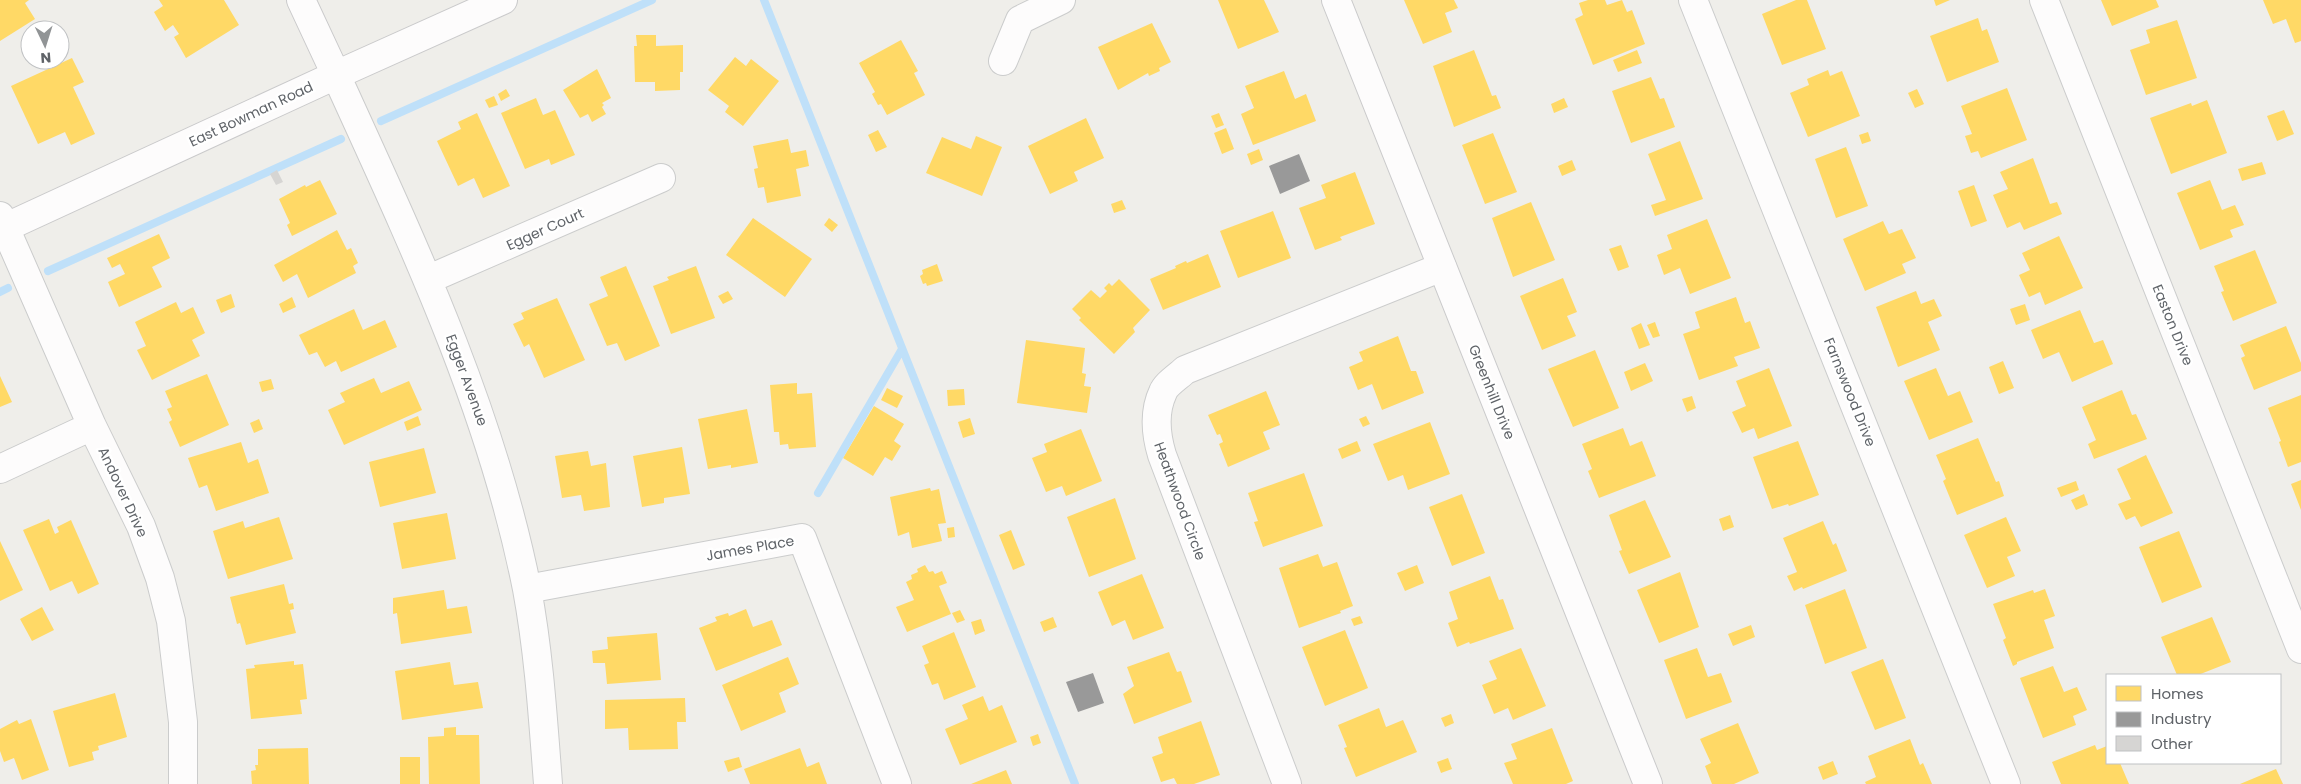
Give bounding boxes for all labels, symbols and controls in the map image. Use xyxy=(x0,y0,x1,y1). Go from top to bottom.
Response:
north arrow xyxy=(20,20,70,70)
text: N xyxy=(40,48,52,68)
street label: East Bowman Road xyxy=(186,76,316,152)
street label: Egger Court xyxy=(503,203,587,255)
street label: Easton Drive xyxy=(2148,281,2198,369)
street label: Egger Avenue xyxy=(441,331,493,429)
street label: Farnswood Drive xyxy=(1819,335,1881,450)
street label: Greenhill Drive xyxy=(1464,342,1520,443)
street label: Heathwood Circle xyxy=(1149,439,1211,563)
street label: Andover Drive xyxy=(93,444,153,541)
street label: James Place xyxy=(704,530,796,566)
legend xyxy=(2106,674,2281,764)
text: Homes xyxy=(2151,683,2204,704)
text: Industry xyxy=(2151,708,2212,729)
text: Other xyxy=(2151,733,2193,754)

